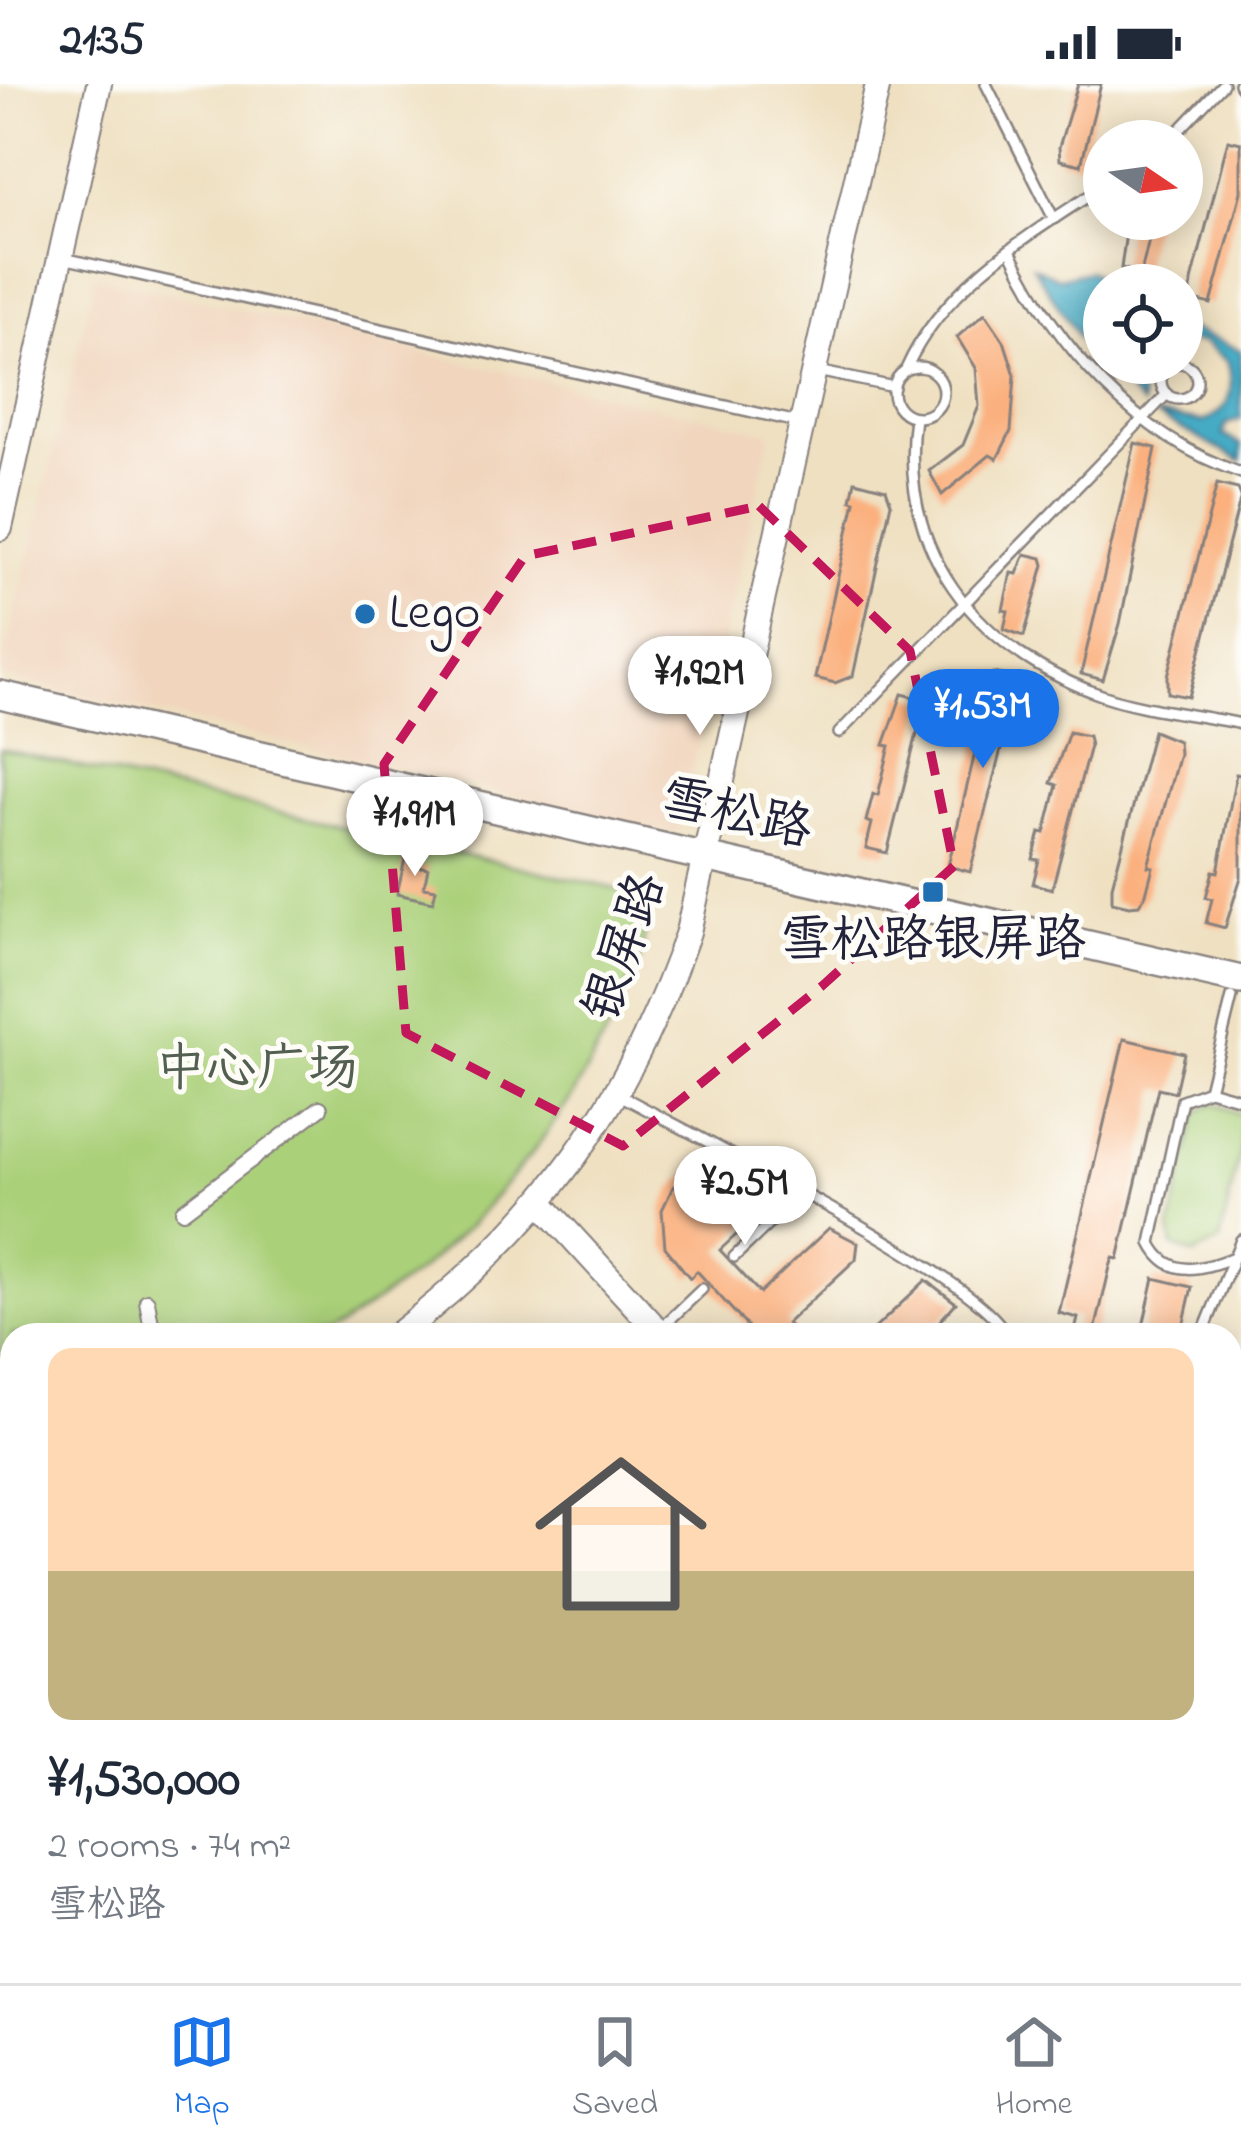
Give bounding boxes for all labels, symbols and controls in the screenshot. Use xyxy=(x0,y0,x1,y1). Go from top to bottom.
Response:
text: 21:35 xyxy=(60,9,145,75)
north arrow xyxy=(1083,120,1203,240)
map controls xyxy=(1083,120,1203,384)
button: locate xyxy=(1083,264,1203,384)
place label: Lego xyxy=(389,577,480,652)
marker: Lego xyxy=(352,601,378,627)
pin: ¥1.92M xyxy=(602,636,798,738)
text: ¥1.92M xyxy=(655,646,745,703)
pin: ¥1.53M xyxy=(885,669,1081,771)
text: ¥1.53M xyxy=(934,679,1032,736)
street label: 雪松路 xyxy=(653,762,819,870)
pin: ¥1.91M xyxy=(317,777,513,879)
text: ¥1.91M xyxy=(373,787,457,844)
street label: 银屏路 xyxy=(567,863,687,1033)
marker: 雪松路银屏路 xyxy=(920,879,946,905)
place label: 雪松路银屏路 xyxy=(780,905,1086,980)
park label: 中心广场 xyxy=(155,1034,359,1109)
pin: ¥2.5M xyxy=(661,1146,829,1248)
text: ¥2.5M xyxy=(701,1156,789,1213)
icon: home xyxy=(513,1426,729,1642)
text: ¥1,530,000 xyxy=(48,1744,240,1819)
text: 2 rooms · 74 m² xyxy=(48,1819,291,1876)
text: 雪松路 xyxy=(48,1878,165,1935)
tab: Map xyxy=(169,2009,235,2129)
tab: Saved xyxy=(572,2009,658,2129)
tab: Home xyxy=(996,2009,1072,2129)

